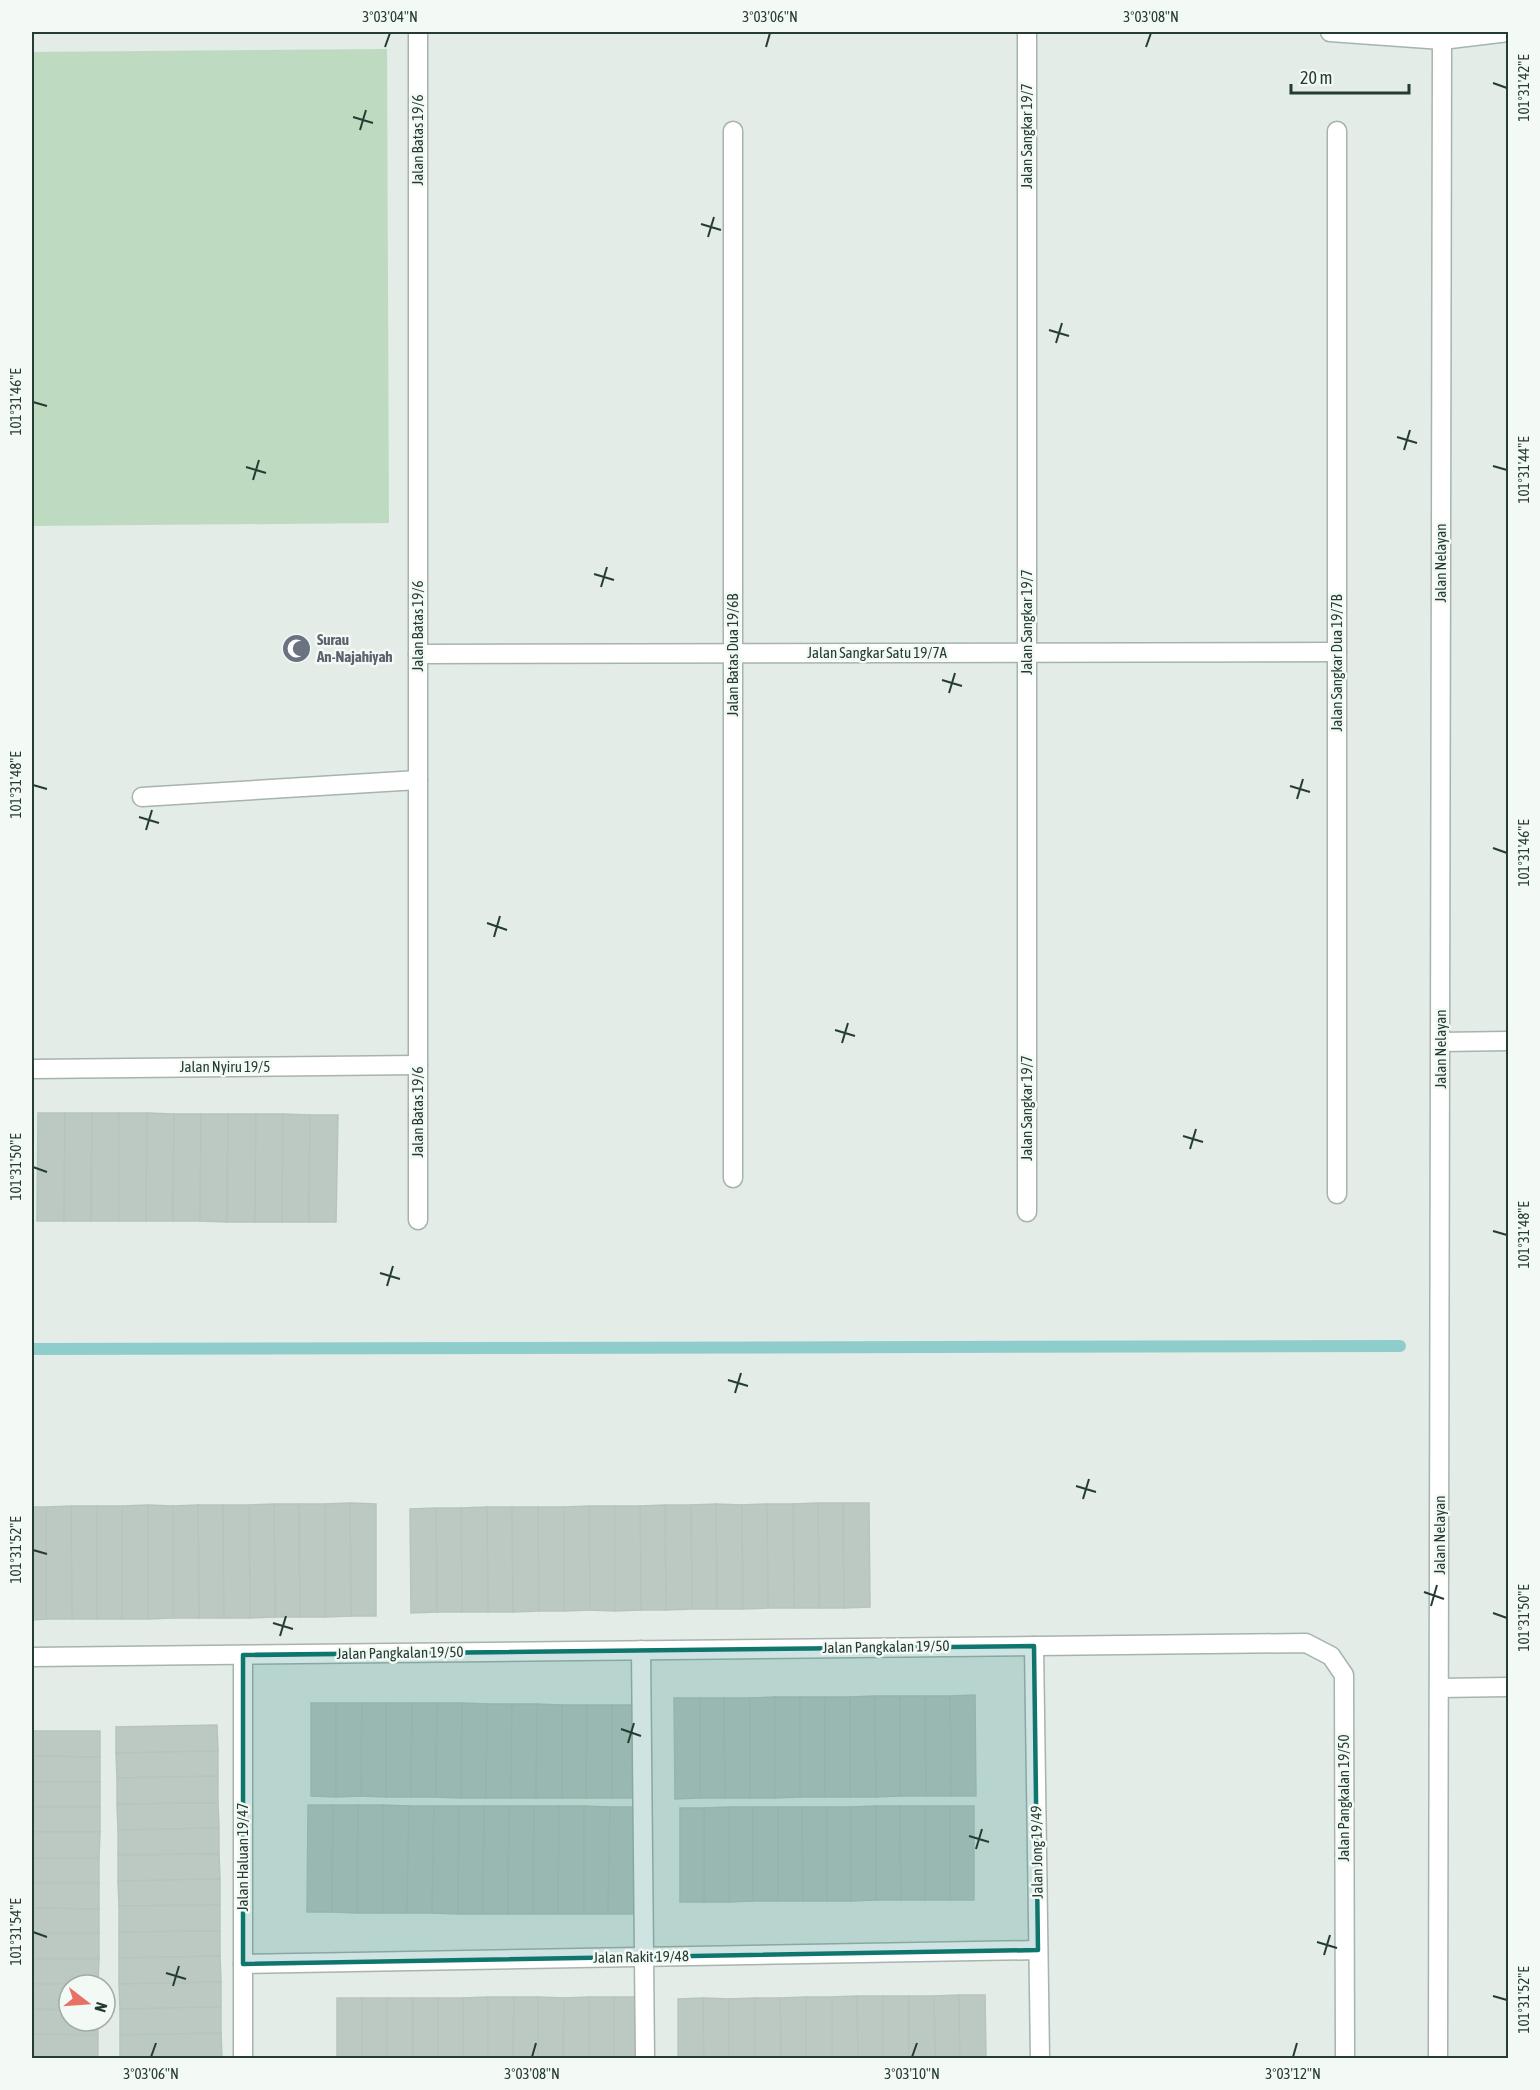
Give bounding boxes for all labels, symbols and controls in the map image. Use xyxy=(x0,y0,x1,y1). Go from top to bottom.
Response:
text: 3°03'04"N xyxy=(362,8,418,25)
text: 3°03'06"N xyxy=(742,8,798,25)
text: 3°03'08"N xyxy=(1123,8,1179,25)
text: 101°31'42"E xyxy=(1515,54,1532,122)
scale bar xyxy=(1291,57,1410,95)
text: 20 m xyxy=(1300,67,1332,88)
street label: Jalan Sangkar 19/7 xyxy=(1018,83,1035,189)
street label: Jalan Batas 19/6 xyxy=(409,94,426,186)
text: 101°31'46"E xyxy=(7,368,24,436)
text: 101°31'44"E xyxy=(1515,436,1532,504)
street label: Jalan Nelayan xyxy=(1432,524,1449,602)
street label: Jalan Sangkar 19/7 xyxy=(1018,569,1035,675)
street label: Jalan Batas 19/6 xyxy=(409,580,426,672)
street label: Jalan Batas Dua 19/6B xyxy=(724,594,741,716)
street label: Jalan Sangkar Dua 19/7B xyxy=(1328,594,1345,732)
place label: Surau An-Najahiyah xyxy=(316,631,393,665)
mosque icon: Surau An-Najahiyah xyxy=(280,633,312,665)
street label: Jalan Sangkar Satu 19/7A xyxy=(807,644,947,661)
text: 101°31'48"E xyxy=(7,751,24,819)
text: 101°31'46"E xyxy=(1515,819,1532,887)
street label: Jalan Nelayan xyxy=(1432,1010,1449,1088)
street label: Jalan Sangkar 19/7 xyxy=(1018,1055,1035,1161)
street label: Jalan Nyiru 19/5 xyxy=(180,1058,270,1075)
street label: Jalan Batas 19/6 xyxy=(409,1066,426,1158)
text: 101°31'50"E xyxy=(7,1133,24,1201)
text: 101°31'48"E xyxy=(1515,1201,1532,1269)
street label: Jalan Nelayan xyxy=(1431,1496,1448,1574)
text: 101°31'52"E xyxy=(7,1516,24,1584)
text: 101°31'50"E xyxy=(1515,1584,1532,1652)
street label: Jalan Pangkalan 19/50 xyxy=(822,1637,950,1656)
street label: Jalan Pangkalan 19/50 xyxy=(336,1643,464,1662)
street label: Jalan Pangkalan 19/50 xyxy=(1335,1735,1352,1861)
street label: Jalan Haluan 19/47 xyxy=(234,1803,251,1911)
street label: Jalan Jong 19/49 xyxy=(1027,1805,1046,1899)
text: 101°31'54"E xyxy=(7,1898,24,1966)
street label: Jalan Rakit 19/48 xyxy=(593,1947,689,1966)
text: 101°31'52"E xyxy=(1515,1966,1532,2034)
north arrow xyxy=(57,1973,117,2033)
text: N xyxy=(91,2000,111,2015)
text: 3°03'06"N xyxy=(123,2065,179,2082)
text: 3°03'08"N xyxy=(504,2065,560,2082)
text: 3°03'10"N xyxy=(884,2065,940,2082)
text: 3°03'12"N xyxy=(1265,2065,1321,2082)

